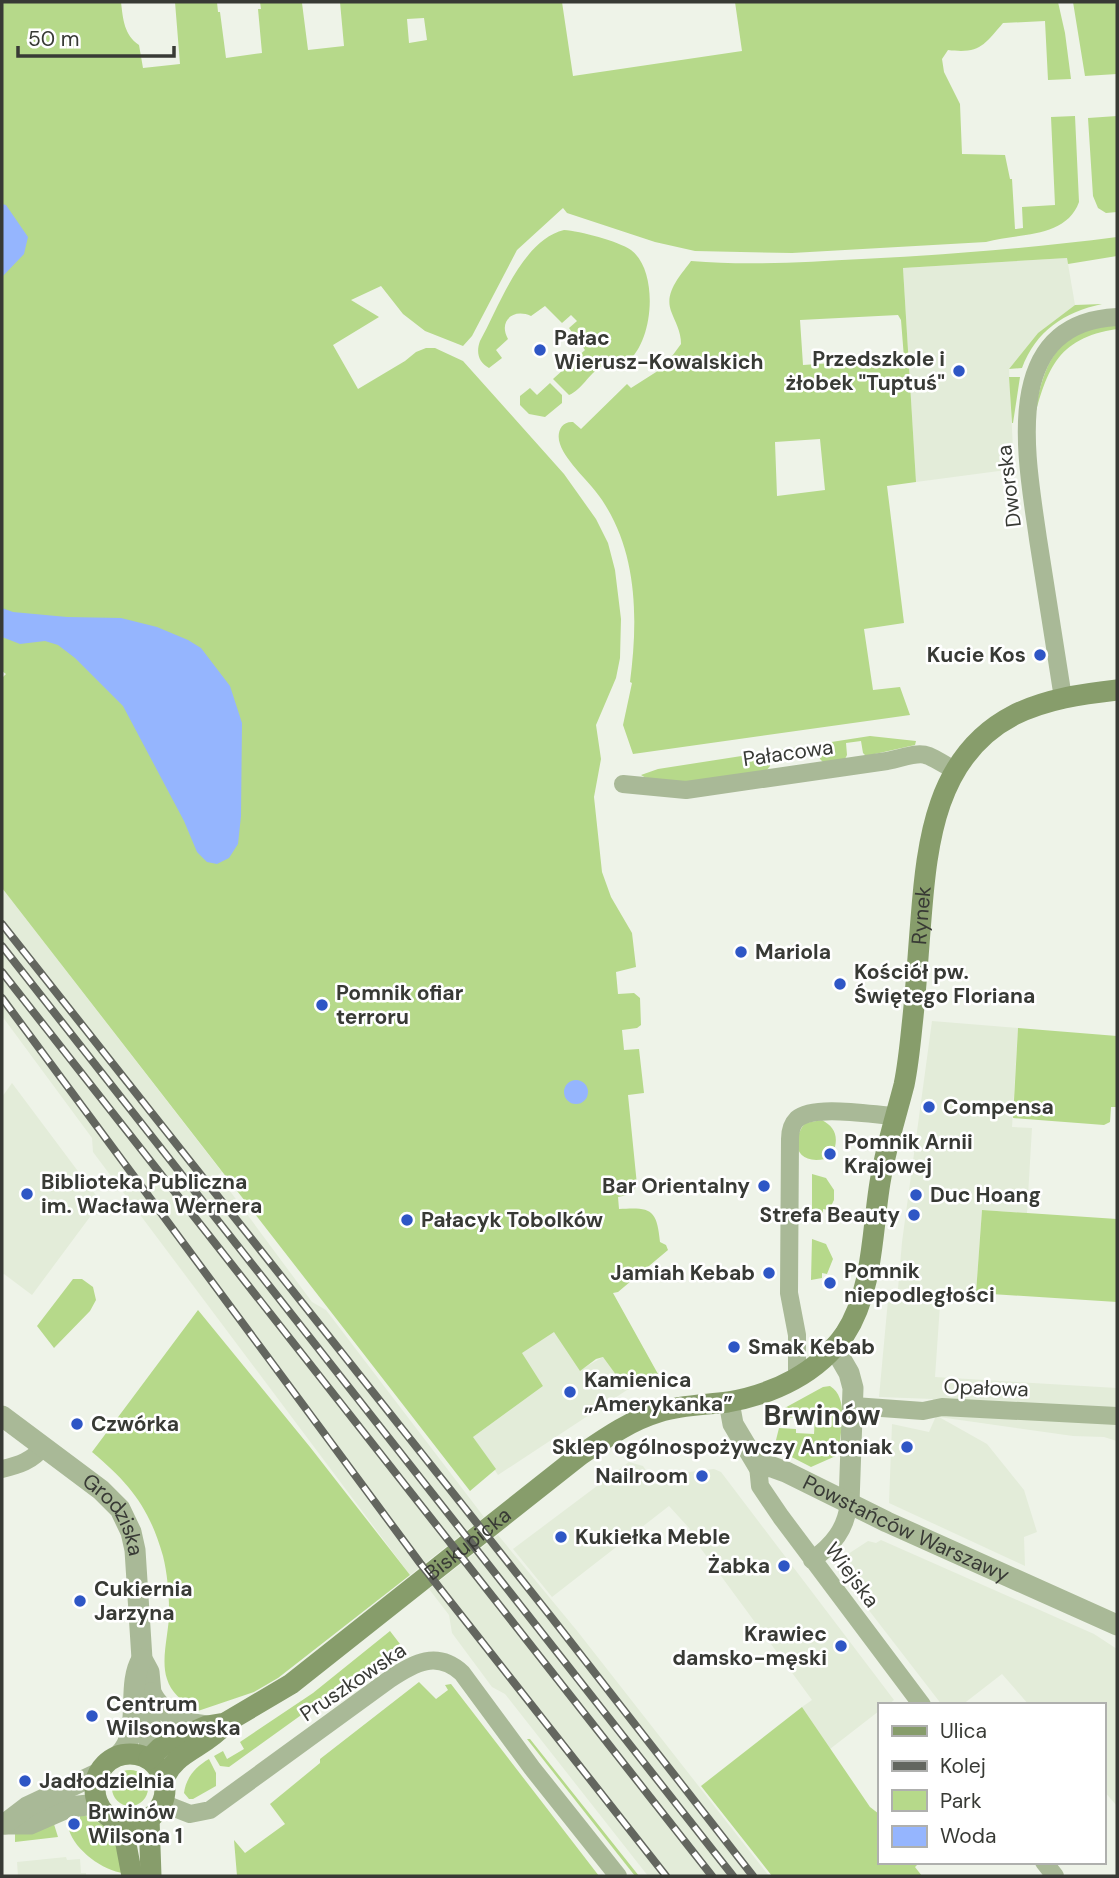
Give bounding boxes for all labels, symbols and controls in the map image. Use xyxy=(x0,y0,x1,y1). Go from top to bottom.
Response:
scale bar xyxy=(18,14,173,58)
text: 50 m xyxy=(28,25,79,53)
place label: Pałac Wierusz-Kowalskich xyxy=(554,324,764,376)
marker: Pałac Wierusz-Kowalskich xyxy=(532,342,548,358)
place label: Przedszkole i żłobek "Tuptuś" xyxy=(786,345,945,397)
marker: Przedszkole i żłobek "Tuptuś" xyxy=(951,363,967,379)
street label: Dworska xyxy=(990,443,1028,529)
place label: Kucie Kos xyxy=(927,641,1026,669)
marker: Kucie Kos xyxy=(1032,647,1048,663)
street label: Pałacowa xyxy=(741,733,835,773)
street label: Rynek xyxy=(905,884,938,946)
place label: Mariola xyxy=(755,938,831,966)
marker: Mariola xyxy=(733,944,749,960)
place label: Kościół pw. Świętego Floriana xyxy=(854,958,1035,1010)
marker: Kościół pw. Świętego Floriana xyxy=(832,976,848,992)
place label: Pomnik ofiar terroru xyxy=(336,979,464,1031)
marker: Pomnik ofiar terroru xyxy=(314,997,330,1013)
place label: Compensa xyxy=(943,1093,1054,1121)
marker: Compensa xyxy=(921,1099,937,1115)
place label: Pomnik Arnii Krajowej xyxy=(844,1128,973,1180)
marker: Pomnik Arnii Krajowej xyxy=(822,1146,838,1162)
place label: Biblioteka Publiczna im. Wacława Wernera xyxy=(41,1168,262,1220)
place label: Bar Orientalny xyxy=(602,1172,750,1200)
marker: Bar Orientalny xyxy=(756,1178,772,1194)
place label: Duc Hoang xyxy=(930,1181,1041,1209)
marker: Biblioteka Publiczna im. Wacława Wernera xyxy=(19,1186,35,1202)
marker: Duc Hoang xyxy=(908,1187,924,1203)
place label: Strefa Beauty xyxy=(759,1201,900,1229)
place label: Pałacyk Tobolków xyxy=(421,1206,603,1234)
marker: Strefa Beauty xyxy=(906,1207,922,1223)
marker: Pałacyk Tobolków xyxy=(399,1212,415,1228)
place label: Pomnik niepodległości xyxy=(844,1257,995,1309)
place label: Jamiah Kebab xyxy=(610,1259,755,1287)
marker: Jamiah Kebab xyxy=(761,1265,777,1281)
marker: Pomnik niepodległości xyxy=(822,1275,838,1291)
place label: Smak Kebab xyxy=(748,1333,875,1361)
marker: Smak Kebab xyxy=(726,1339,742,1355)
place label: Kamienica „Amerykanka” xyxy=(584,1366,733,1418)
street label: Opałowa xyxy=(943,1373,1029,1403)
marker: Kamienica „Amerykanka” xyxy=(562,1384,578,1400)
district label: Brwinów xyxy=(764,1397,880,1434)
place label: Czwórka xyxy=(91,1410,179,1438)
marker: Czwórka xyxy=(69,1416,85,1432)
place label: Sklep ogólnospożywczy Antoniak xyxy=(552,1433,893,1461)
marker: Sklep ogólnospożywczy Antoniak xyxy=(899,1439,915,1455)
place label: Nailroom xyxy=(595,1462,688,1490)
street label: Grodziska xyxy=(77,1467,150,1559)
marker: Nailroom xyxy=(694,1468,710,1484)
street label: Powstańców Warszawy xyxy=(798,1469,1014,1589)
street label: Biskupicka xyxy=(419,1501,517,1587)
place label: Kukiełka Meble xyxy=(575,1523,730,1551)
marker: Kukiełka Meble xyxy=(553,1529,569,1545)
street label: Wiejska xyxy=(818,1537,886,1613)
place label: Żabka xyxy=(708,1552,770,1580)
marker: Żabka xyxy=(776,1558,792,1574)
place label: Cukiernia Jarzyna xyxy=(94,1575,193,1627)
marker: Cukiernia Jarzyna xyxy=(72,1593,88,1609)
place label: Krawiec damsko-męski xyxy=(672,1620,827,1672)
street label: Pruszkowska xyxy=(294,1636,412,1728)
marker: Krawiec damsko-męski xyxy=(833,1638,849,1654)
place label: Centrum Wilsonowska xyxy=(106,1690,241,1742)
legend xyxy=(878,1703,1105,1864)
marker: Centrum Wilsonowska xyxy=(84,1708,100,1724)
text: Ulica xyxy=(940,1717,987,1745)
text: Kolej xyxy=(940,1752,986,1780)
place label: Jadłodzielnia xyxy=(39,1767,175,1795)
marker: Jadłodzielnia xyxy=(17,1773,33,1789)
text: Park xyxy=(940,1787,982,1815)
place label: Brwinów Wilsona 1 xyxy=(88,1798,183,1850)
marker: Brwinów Wilsona 1 xyxy=(66,1816,82,1832)
text: Woda xyxy=(940,1822,996,1850)

